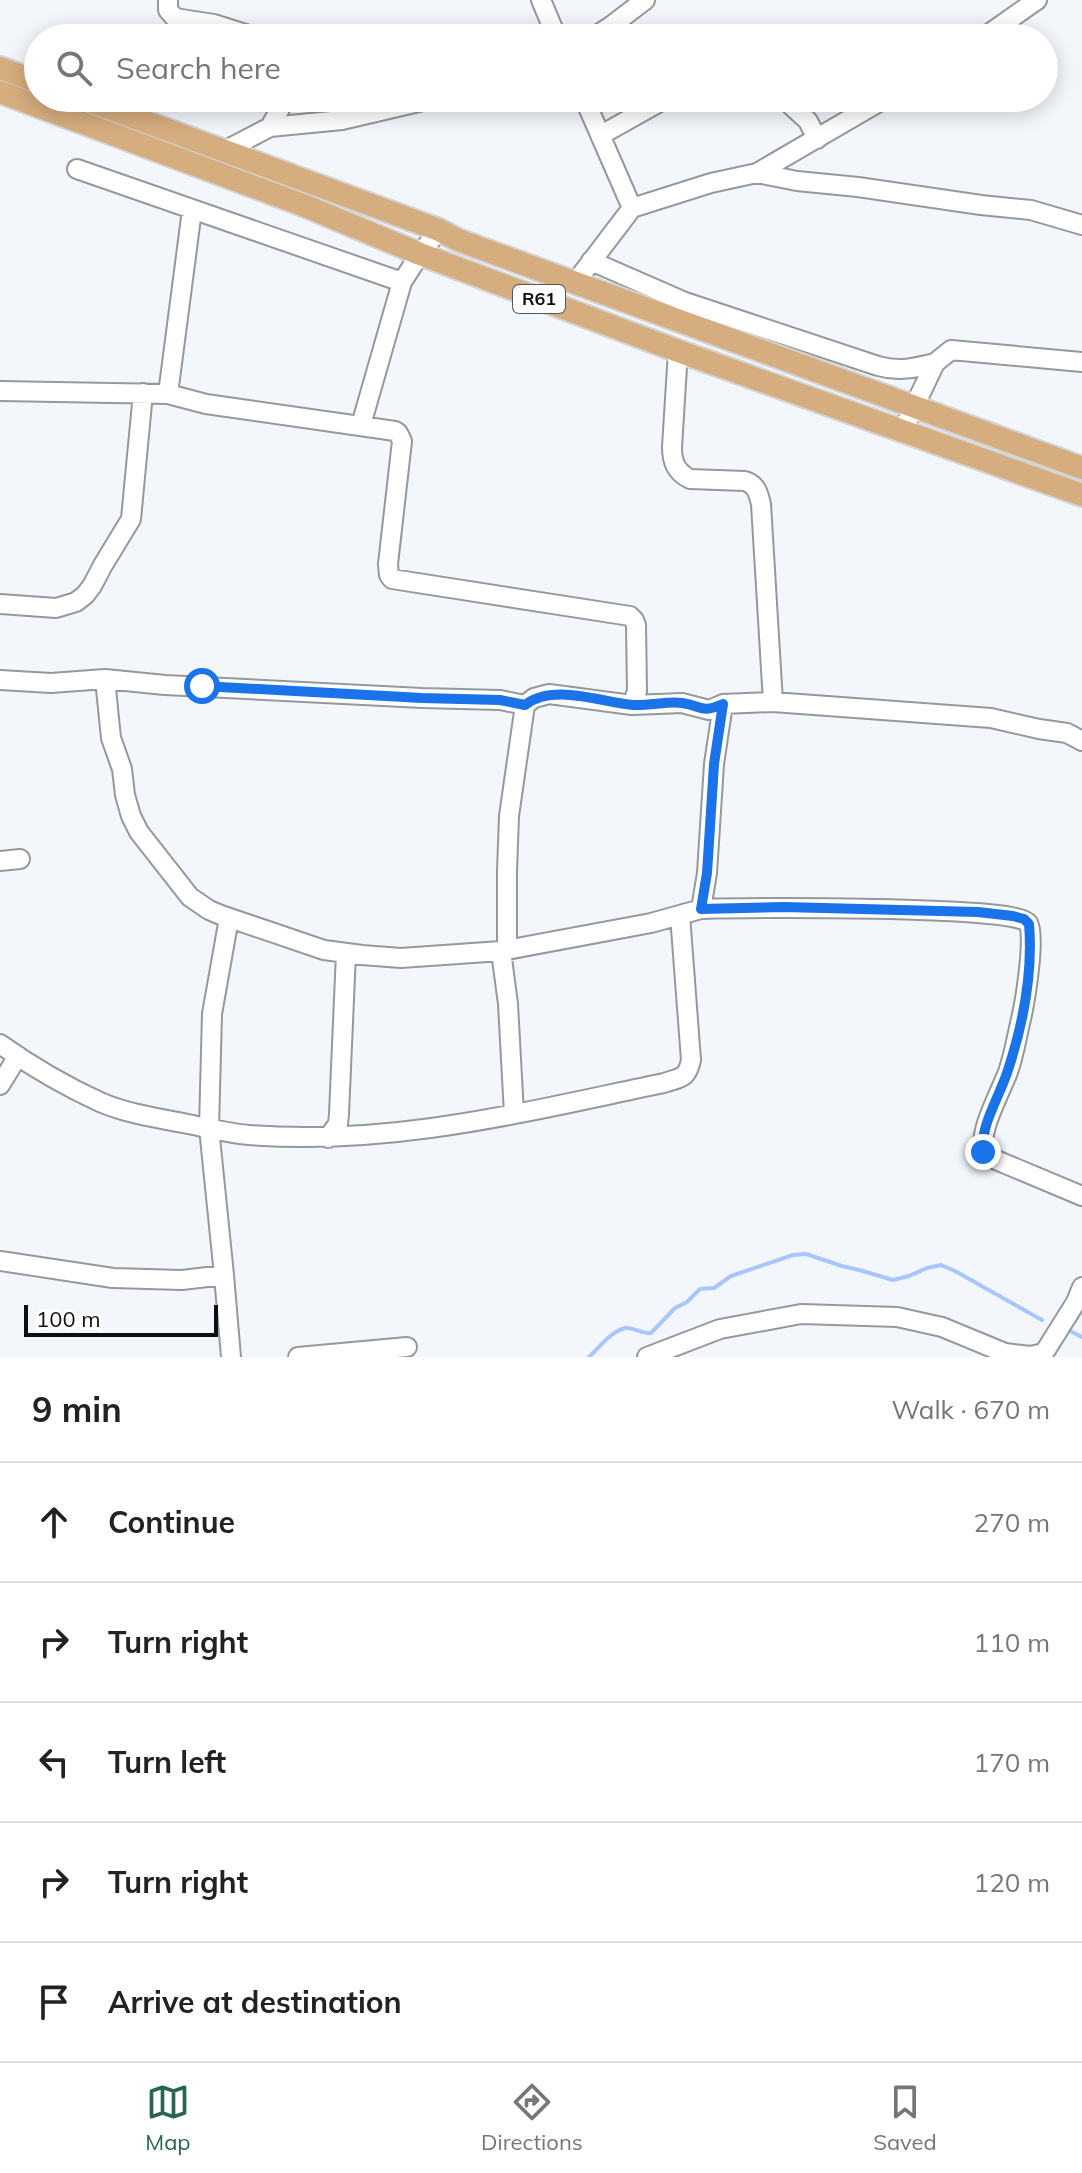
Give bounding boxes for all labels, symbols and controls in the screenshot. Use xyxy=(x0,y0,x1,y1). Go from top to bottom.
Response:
search box xyxy=(24,24,1058,112)
icon: search xyxy=(52,46,96,90)
text: Search here xyxy=(116,49,281,87)
road number: R61 xyxy=(513,285,565,313)
route start xyxy=(184,668,220,704)
route end xyxy=(965,1134,1001,1170)
scale bar xyxy=(24,1301,218,1337)
text: 100 m xyxy=(36,1305,101,1333)
text: 9 min xyxy=(32,1388,122,1431)
text: Walk · 670 m xyxy=(891,1393,1050,1426)
icon: ahead xyxy=(32,1500,76,1544)
text: Continue xyxy=(108,1503,235,1541)
text: 270 m xyxy=(974,1506,1050,1539)
icon: right xyxy=(32,1620,76,1664)
text: Turn right xyxy=(108,1623,248,1661)
text: 110 m xyxy=(974,1626,1050,1659)
icon: left xyxy=(32,1740,76,1784)
text: Turn left xyxy=(108,1743,226,1781)
text: 170 m xyxy=(974,1746,1050,1779)
icon: right xyxy=(32,1860,76,1904)
text: Turn right xyxy=(108,1863,248,1901)
text: 120 m xyxy=(974,1866,1050,1899)
icon: arrive xyxy=(32,1980,76,2024)
text: Arrive at destination xyxy=(108,1983,402,2021)
tab: Map xyxy=(145,2080,191,2156)
tab: Directions xyxy=(481,2080,583,2156)
tab: Saved xyxy=(873,2080,937,2156)

